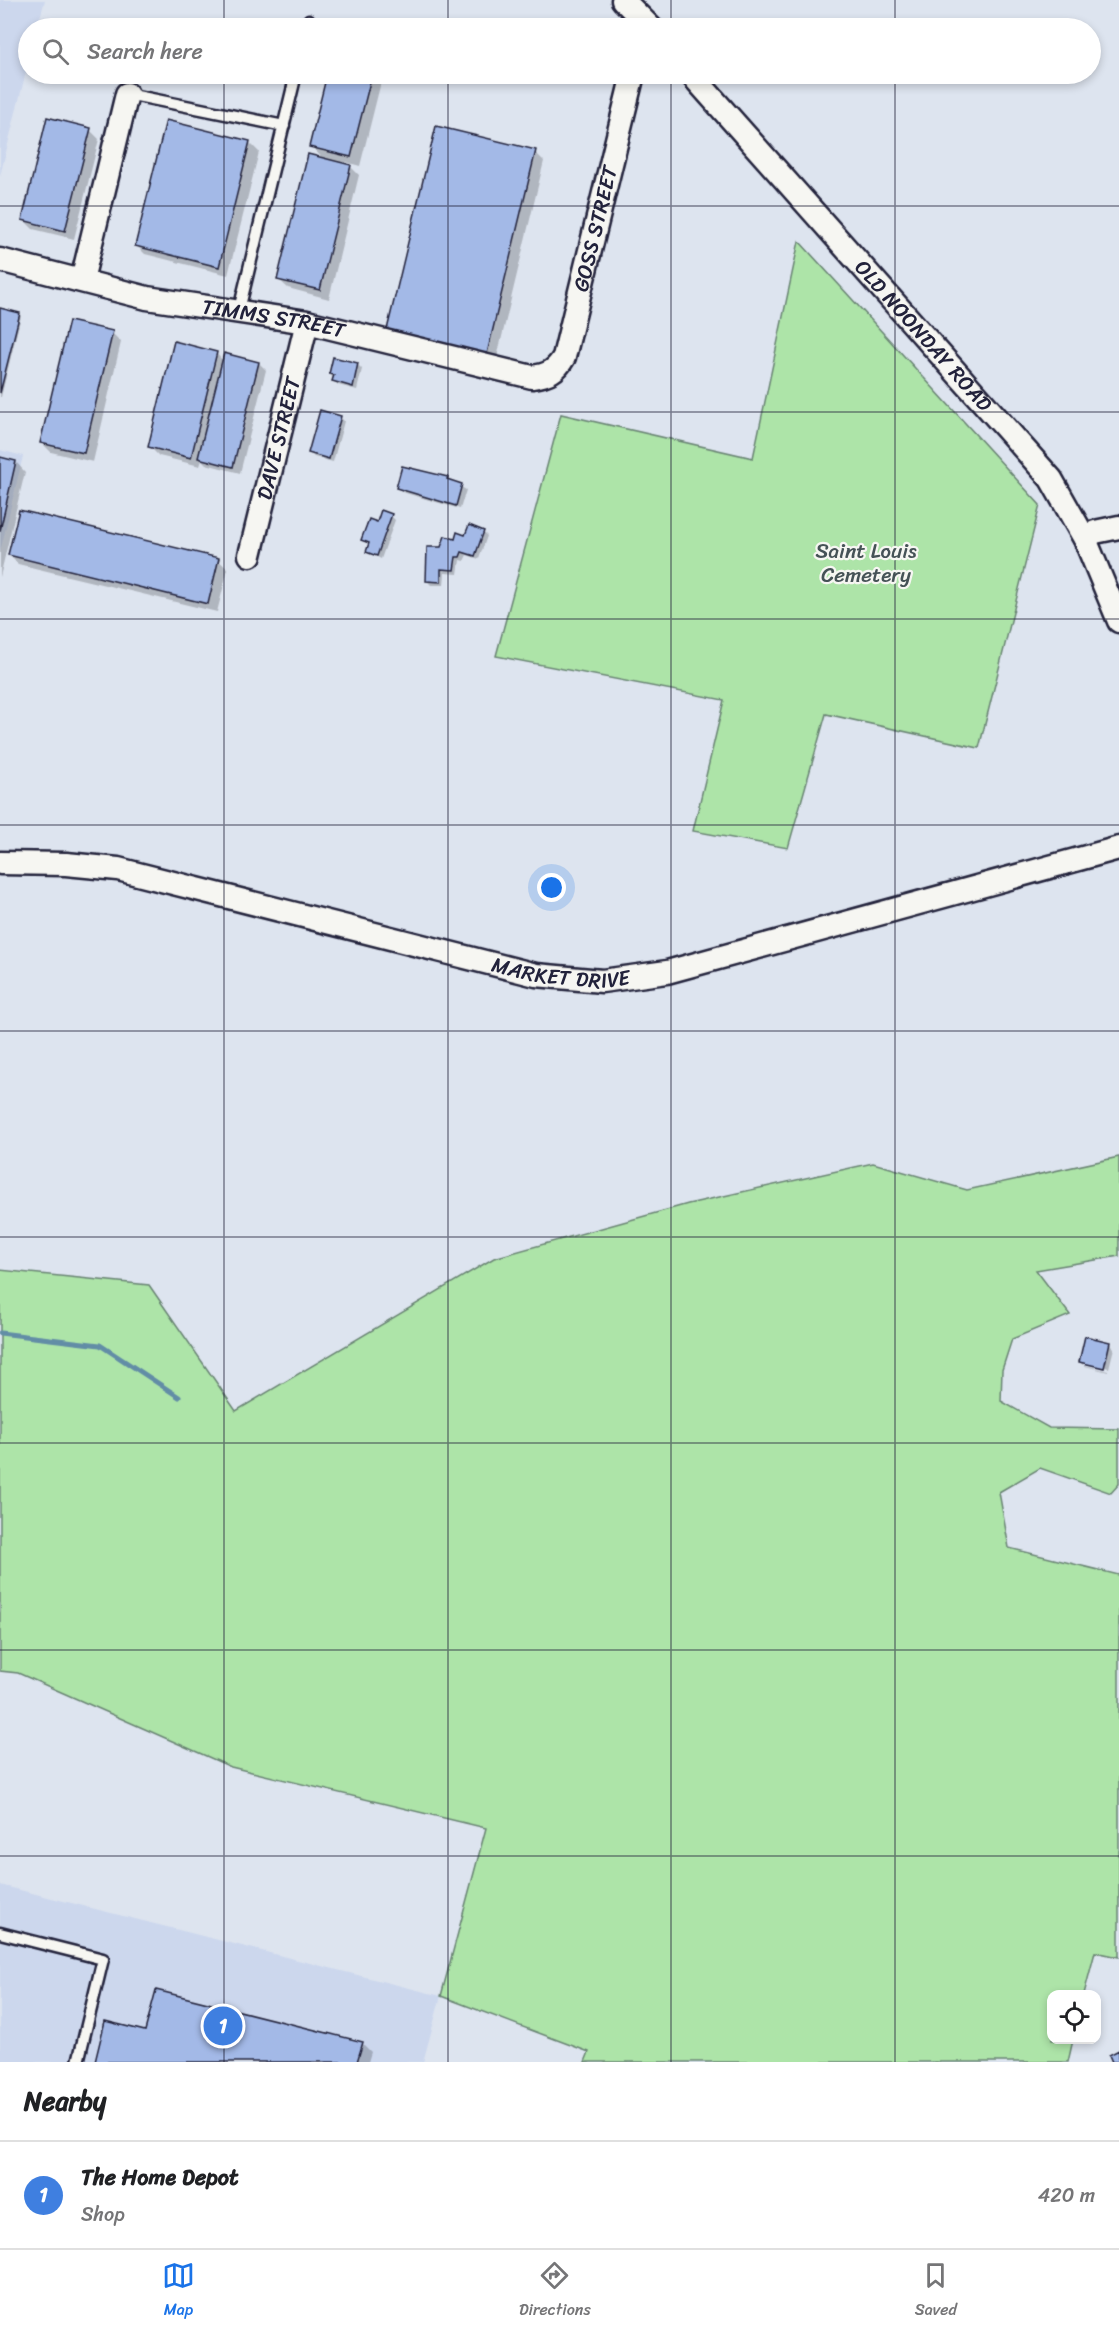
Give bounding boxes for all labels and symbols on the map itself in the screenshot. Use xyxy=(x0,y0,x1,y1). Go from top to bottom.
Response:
street label: GOSS STREET xyxy=(562,160,629,295)
street label: OLD NOONDAY ROAD xyxy=(845,250,1002,421)
street label: TIMMS STREET xyxy=(199,288,351,350)
street label: DAVE STREET xyxy=(245,372,312,504)
park label: Saint Louis Cemetery xyxy=(815,532,917,594)
your location xyxy=(537,873,566,902)
street label: MARKET DRIVE xyxy=(488,945,634,1000)
pin: 1 xyxy=(204,2004,242,2048)

